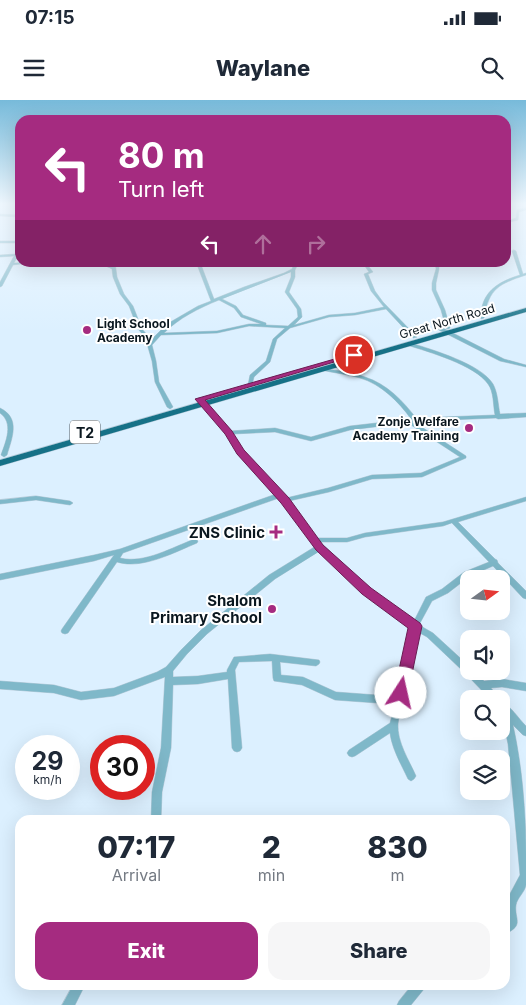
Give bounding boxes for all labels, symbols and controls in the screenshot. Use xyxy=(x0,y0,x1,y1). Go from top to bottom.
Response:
text: 07:15 xyxy=(25,6,75,29)
icon: menu xyxy=(20,54,48,82)
icon: search xyxy=(478,54,506,82)
text: Waylane xyxy=(216,55,310,81)
text: 80 m xyxy=(118,134,205,176)
icon: left xyxy=(35,135,100,200)
text: Turn left xyxy=(118,176,204,202)
icon: left xyxy=(196,230,224,258)
icon: ahead xyxy=(249,230,277,258)
icon: right xyxy=(302,230,330,258)
street label: Great North Road xyxy=(397,300,497,342)
place label: Light School Academy xyxy=(97,316,170,345)
marker: Light School Academy xyxy=(81,324,93,336)
pin xyxy=(333,334,375,376)
icon: arrive xyxy=(340,341,368,369)
place label: Zonje Welfare Academy Training xyxy=(353,414,459,443)
road number: T2 xyxy=(70,421,100,444)
marker: Zonje Welfare Academy Training xyxy=(463,422,475,434)
place label: ZNS Clinic xyxy=(189,523,265,542)
marker: ZNS Clinic xyxy=(269,525,283,539)
north arrow xyxy=(460,570,510,620)
map controls xyxy=(460,570,510,800)
place label: Shalom Primary School xyxy=(150,591,262,627)
marker: Shalom Primary School xyxy=(266,603,278,615)
button: sound xyxy=(460,630,510,680)
position arrow xyxy=(374,666,426,718)
button: search xyxy=(460,690,510,740)
speed limit sign: 30 xyxy=(90,735,155,800)
text: 29 xyxy=(32,746,63,776)
button: layers xyxy=(460,750,510,800)
text: km/h xyxy=(33,772,62,787)
text: 07:17 xyxy=(97,829,176,865)
text: 2 xyxy=(262,829,281,865)
text: 830 xyxy=(367,829,428,865)
text: Arrival xyxy=(112,865,161,885)
text: min xyxy=(258,865,285,885)
text: m xyxy=(391,865,405,885)
button: Exit xyxy=(35,922,258,980)
button: Share xyxy=(268,922,490,980)

